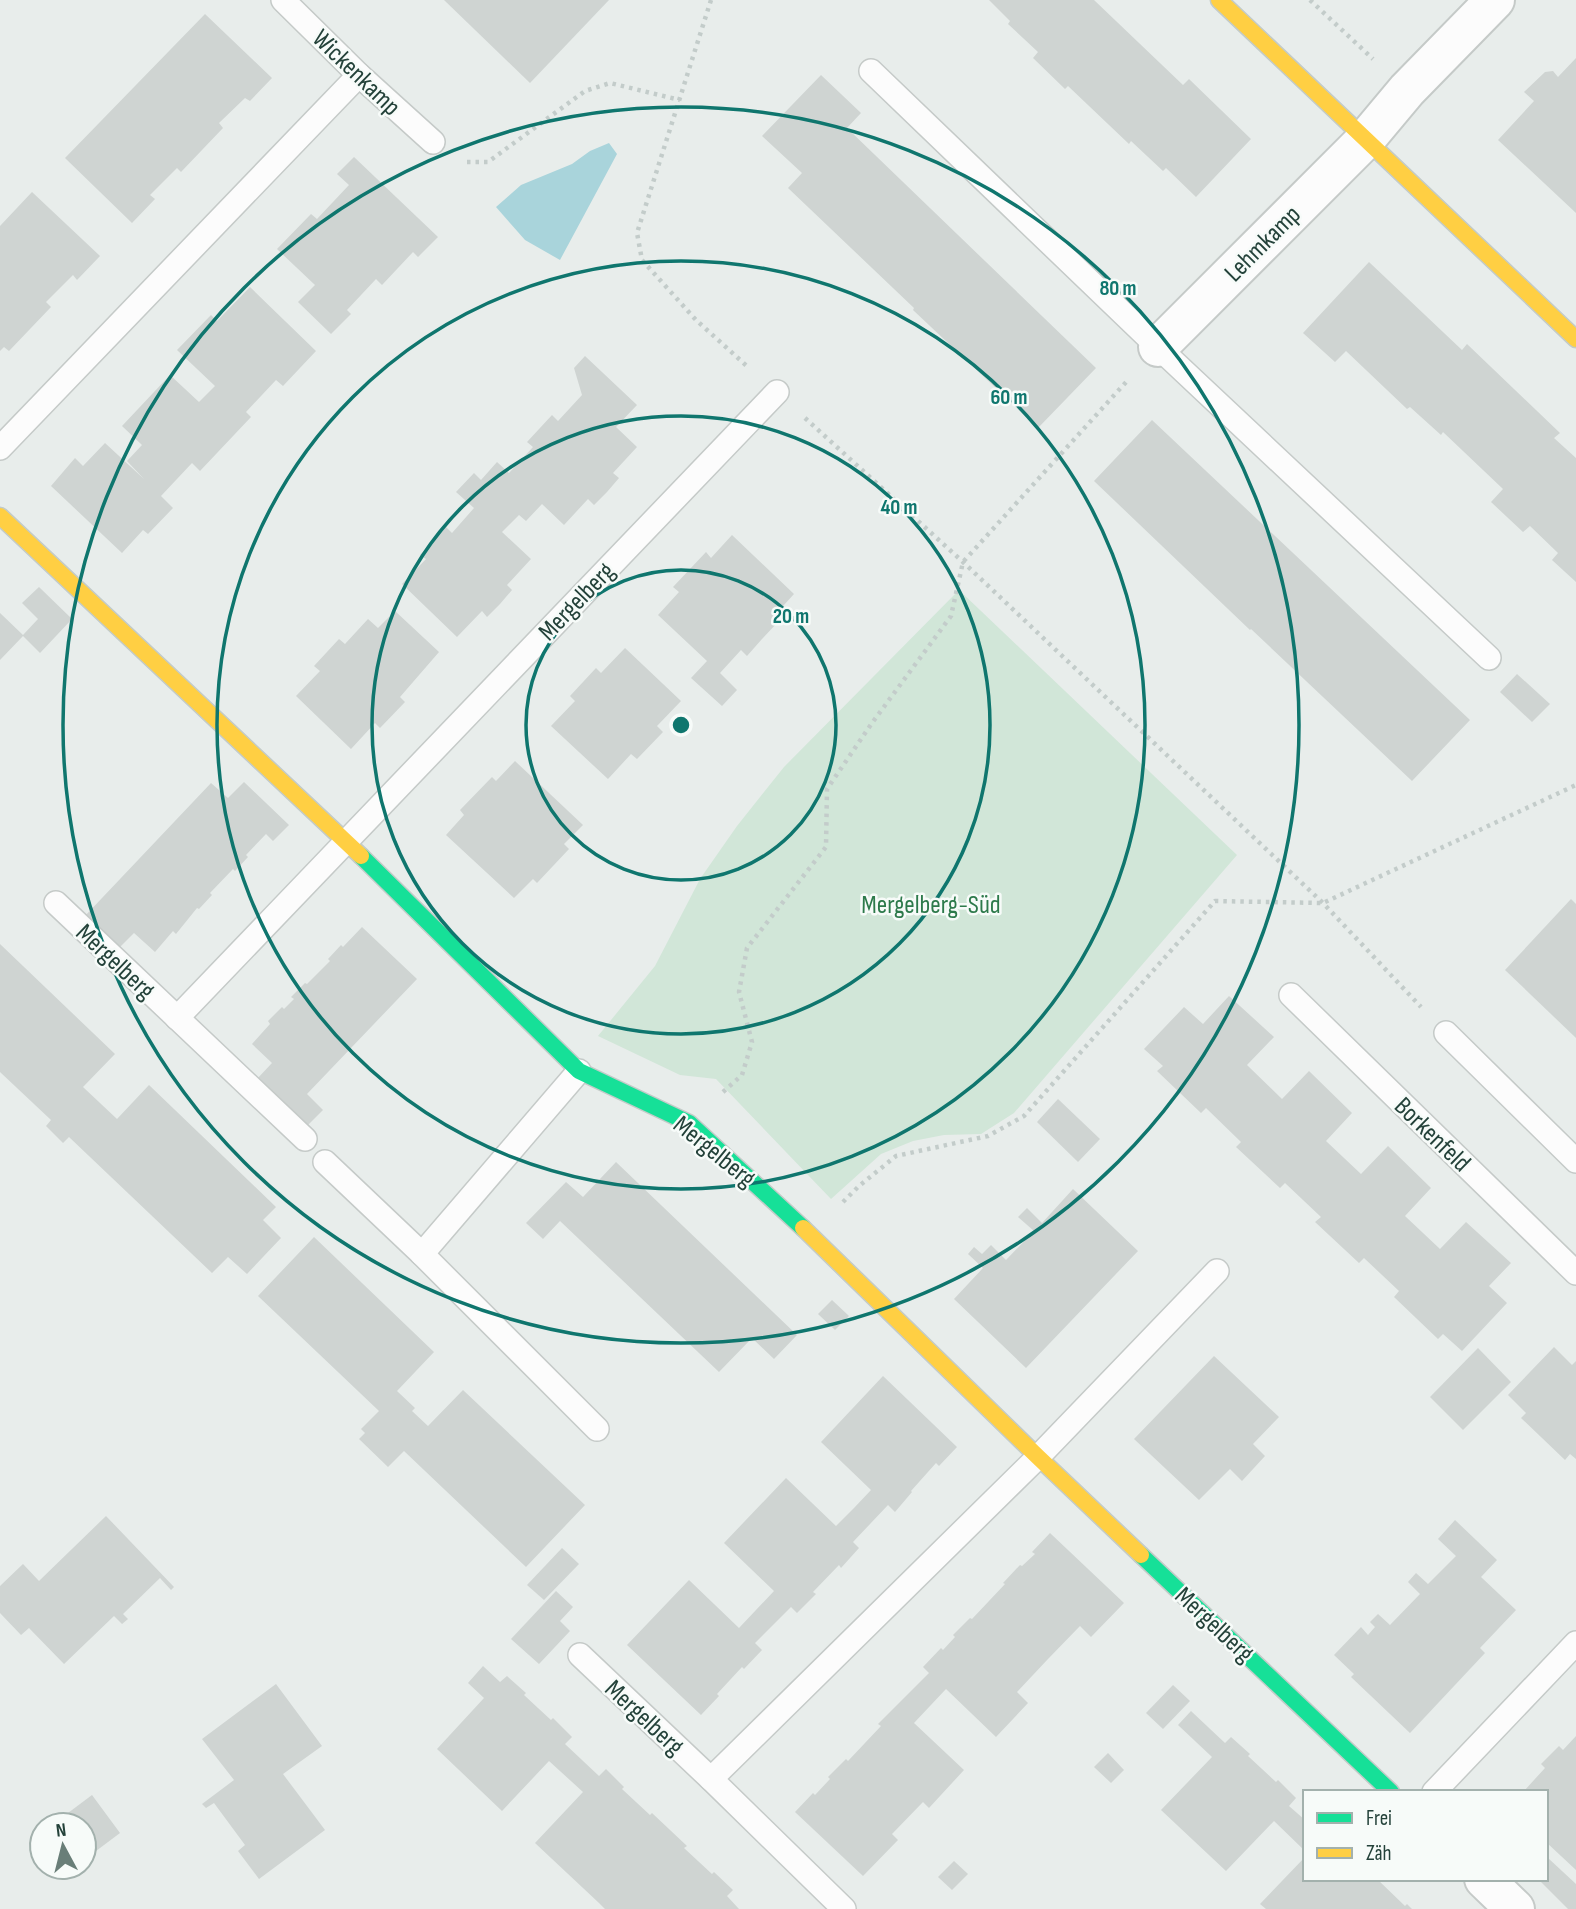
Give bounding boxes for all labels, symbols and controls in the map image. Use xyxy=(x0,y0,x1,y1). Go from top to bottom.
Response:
street label: Wickenkamp xyxy=(305,23,407,123)
street label: Lehmkamp xyxy=(1219,200,1308,289)
text: 80 m xyxy=(1099,276,1137,301)
text: 60 m xyxy=(990,385,1028,410)
text: 40 m xyxy=(881,495,917,520)
street label: Mergelberg xyxy=(532,557,622,648)
text: 20 m xyxy=(773,604,809,629)
centre of rings xyxy=(669,713,693,737)
park label: Mergelberg-Süd xyxy=(861,890,1001,921)
street label: Mergelberg xyxy=(69,918,161,1006)
street label: Borkenfeld xyxy=(1387,1091,1477,1179)
street label: Mergelberg xyxy=(667,1110,761,1195)
street label: Mergelberg xyxy=(1168,1581,1260,1669)
street label: Mergelberg xyxy=(598,1674,690,1762)
legend xyxy=(1303,1790,1548,1881)
text: Frei xyxy=(1366,1806,1392,1831)
north arrow xyxy=(28,1811,98,1881)
text: N xyxy=(55,1819,68,1843)
text: Zäh xyxy=(1366,1841,1392,1866)

